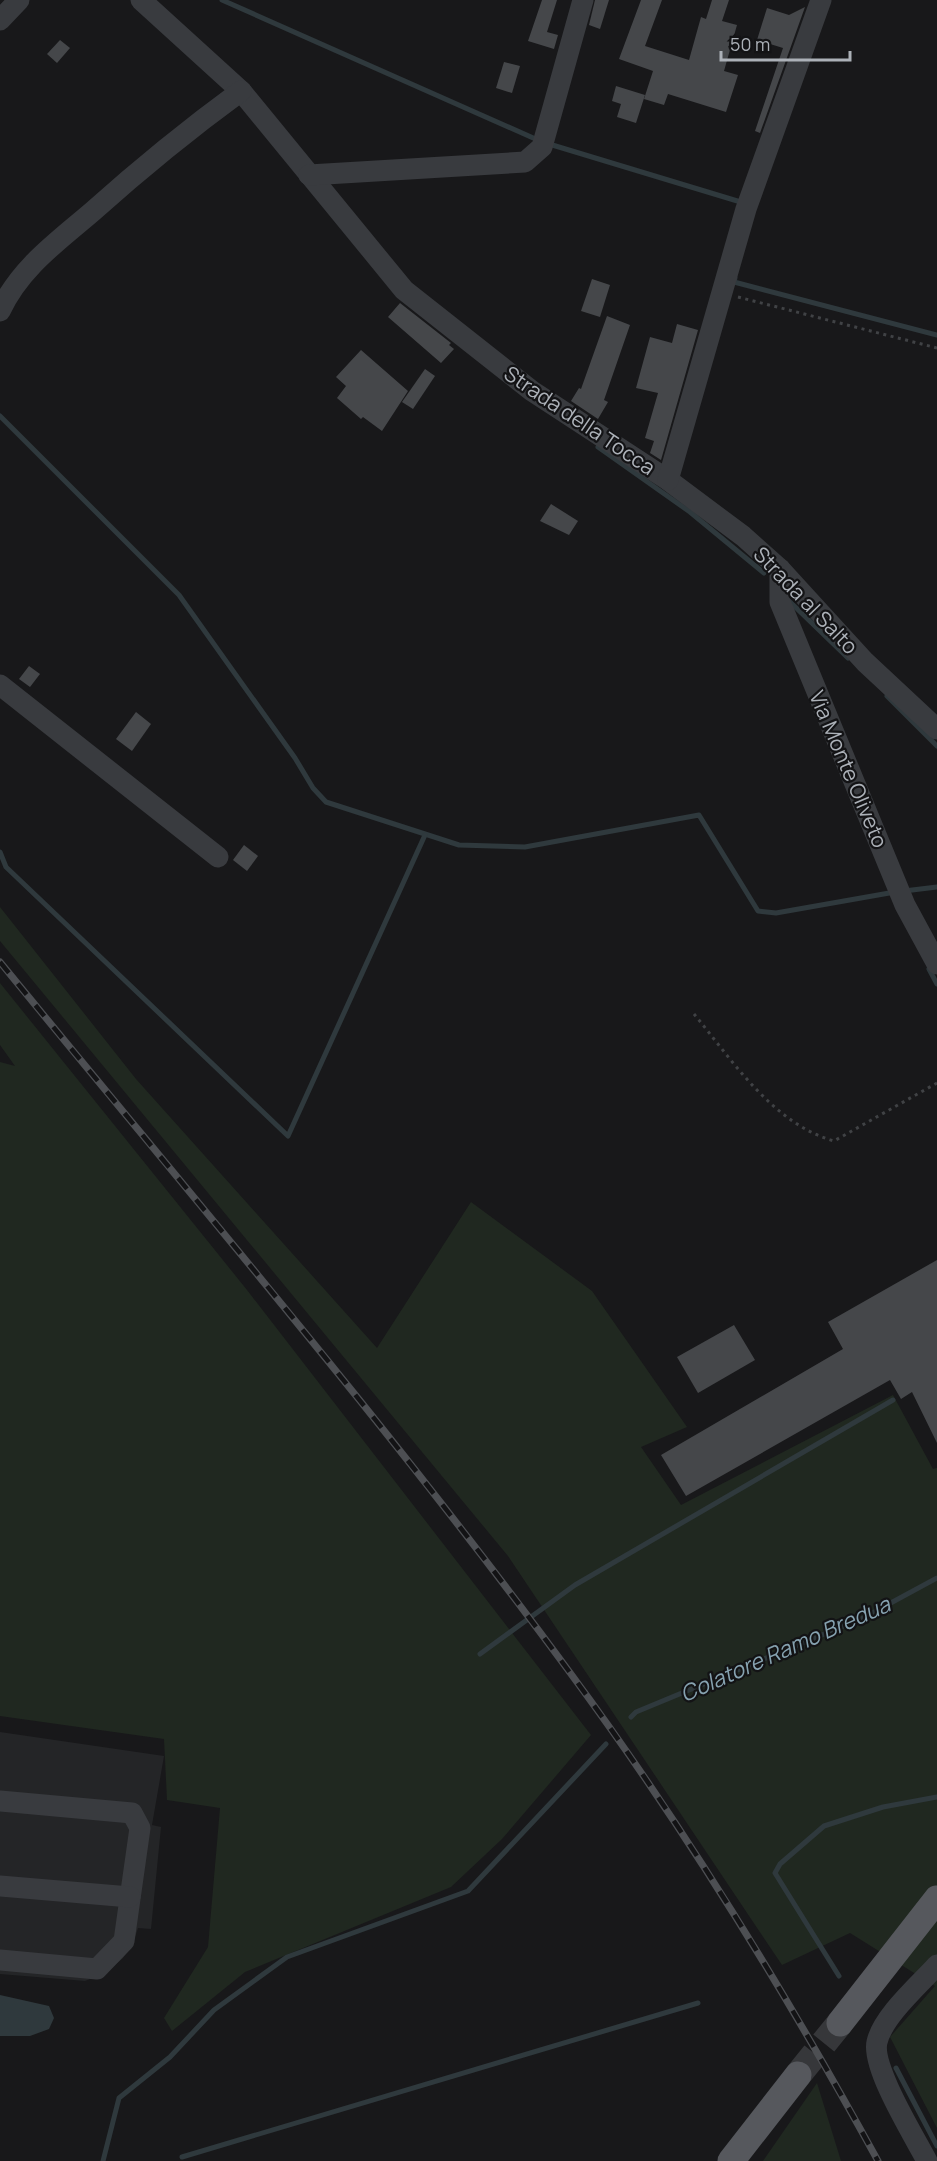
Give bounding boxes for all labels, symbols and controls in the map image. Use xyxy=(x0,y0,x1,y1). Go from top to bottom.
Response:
scale bar xyxy=(721,24,850,62)
text: 50 m xyxy=(730,32,770,56)
street label: Strada della Tocca xyxy=(499,359,661,481)
street label: Strada al Salto xyxy=(748,540,864,660)
street label: Via Monte Oliveto xyxy=(803,686,895,852)
water label: Colatore Ramo Bredua xyxy=(675,1588,896,1709)

